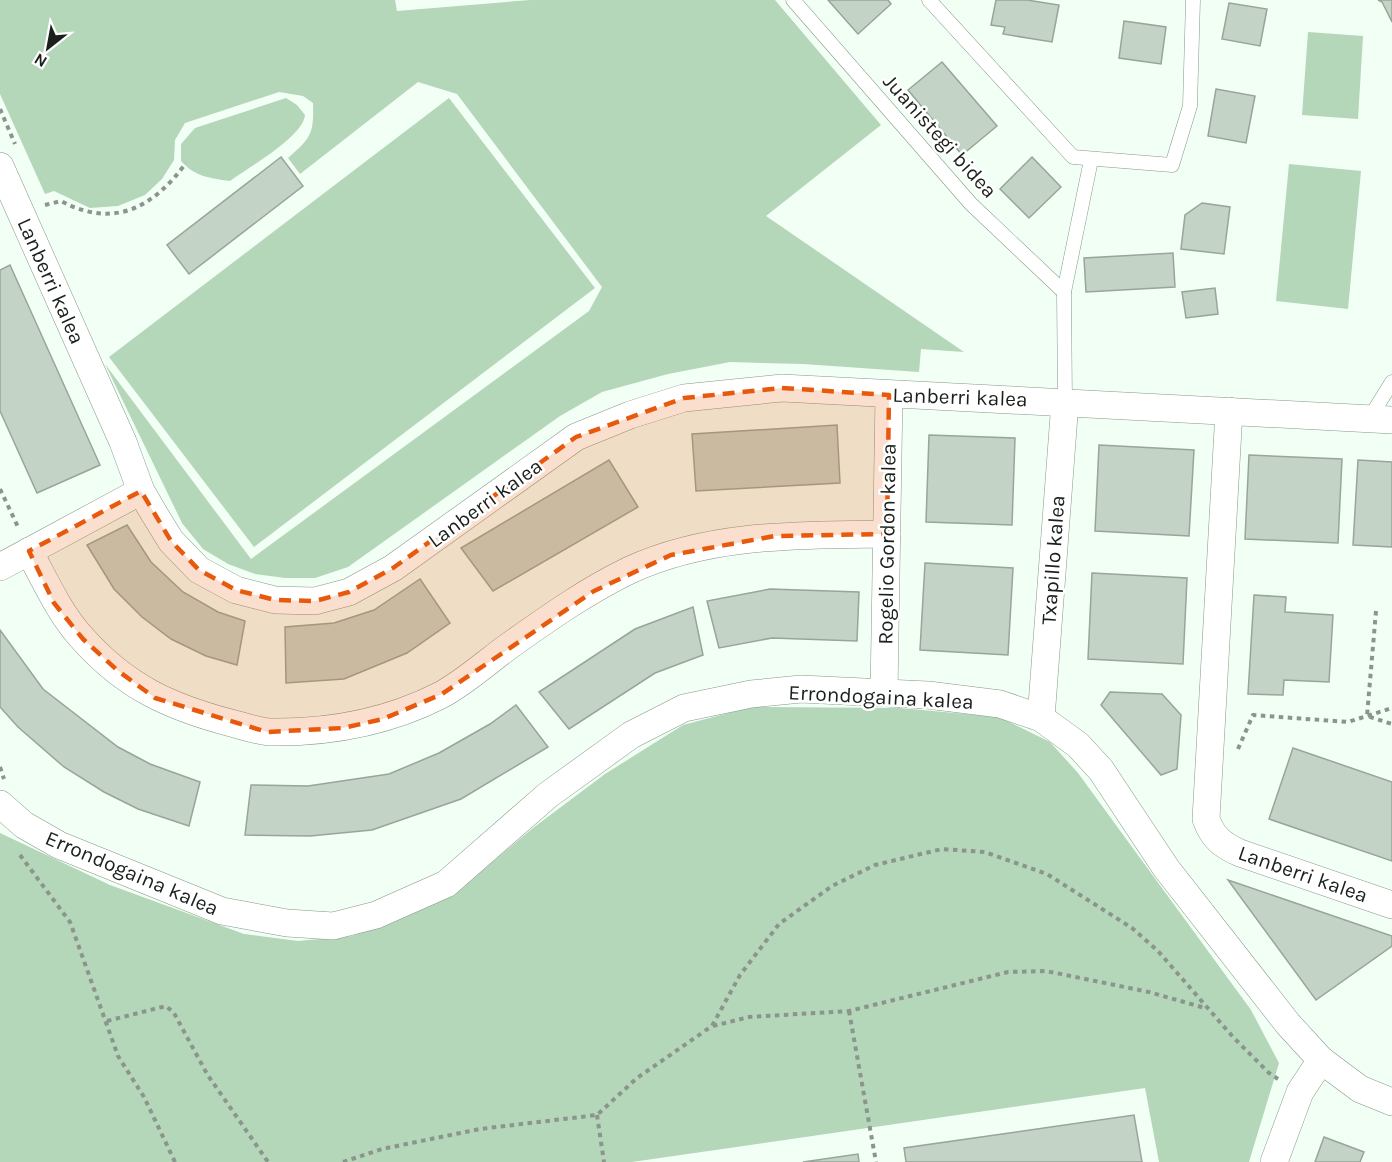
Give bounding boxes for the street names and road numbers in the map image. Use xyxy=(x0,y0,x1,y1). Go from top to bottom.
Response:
street label: Juanistegi bidea xyxy=(878,69,1002,203)
street label: Lanberri kalea xyxy=(13,214,89,348)
street label: Lanberri kalea xyxy=(892,383,1028,411)
street label: Rogelio Gordon kalea xyxy=(873,443,901,645)
street label: Lanberri kalea xyxy=(423,454,547,552)
street label: Txapillo kalea xyxy=(1036,494,1070,626)
street label: Errondogaina kalea xyxy=(788,680,974,714)
street label: Errondogaina kalea xyxy=(42,826,222,920)
street label: Lanberri kalea xyxy=(1235,841,1371,907)

